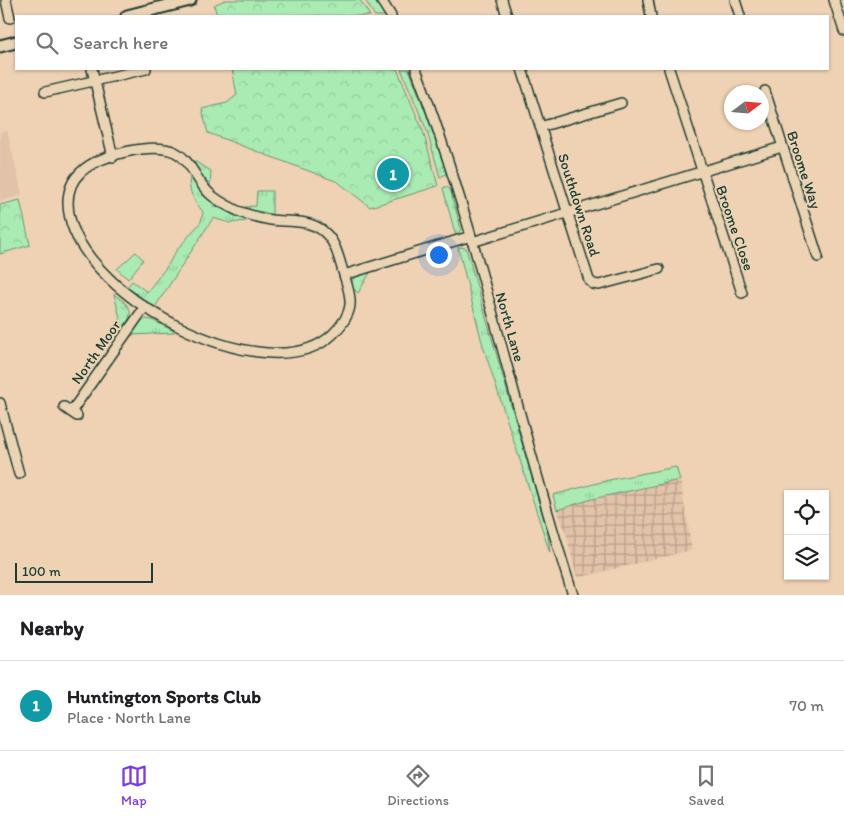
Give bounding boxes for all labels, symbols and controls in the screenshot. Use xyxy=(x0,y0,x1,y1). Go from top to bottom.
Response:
search box xyxy=(15,15,829,70)
icon: search xyxy=(33,29,61,57)
text: Search here xyxy=(73,31,168,54)
north arrow xyxy=(724,85,769,130)
street label: Broome Way xyxy=(783,129,825,211)
street label: Southdown Road xyxy=(554,151,604,259)
pin: 1 xyxy=(377,155,409,193)
street label: Broome Close xyxy=(712,183,758,273)
your location xyxy=(426,242,452,268)
street label: North Lane xyxy=(492,290,528,364)
street label: North Moor xyxy=(67,316,125,387)
map controls xyxy=(784,490,829,580)
button: locate xyxy=(784,490,829,535)
button: layers xyxy=(784,535,829,580)
scale bar xyxy=(15,560,152,583)
text: 100 m xyxy=(22,563,61,580)
text: Nearby xyxy=(20,615,84,640)
text: Huntington Sports Club xyxy=(67,685,261,708)
text: 1 xyxy=(32,696,40,715)
text: 70 m xyxy=(789,696,824,715)
text: Place · North Lane xyxy=(67,708,191,727)
tab: Map xyxy=(120,762,148,809)
tab: Directions xyxy=(387,762,449,809)
tab: Saved xyxy=(688,762,724,809)

